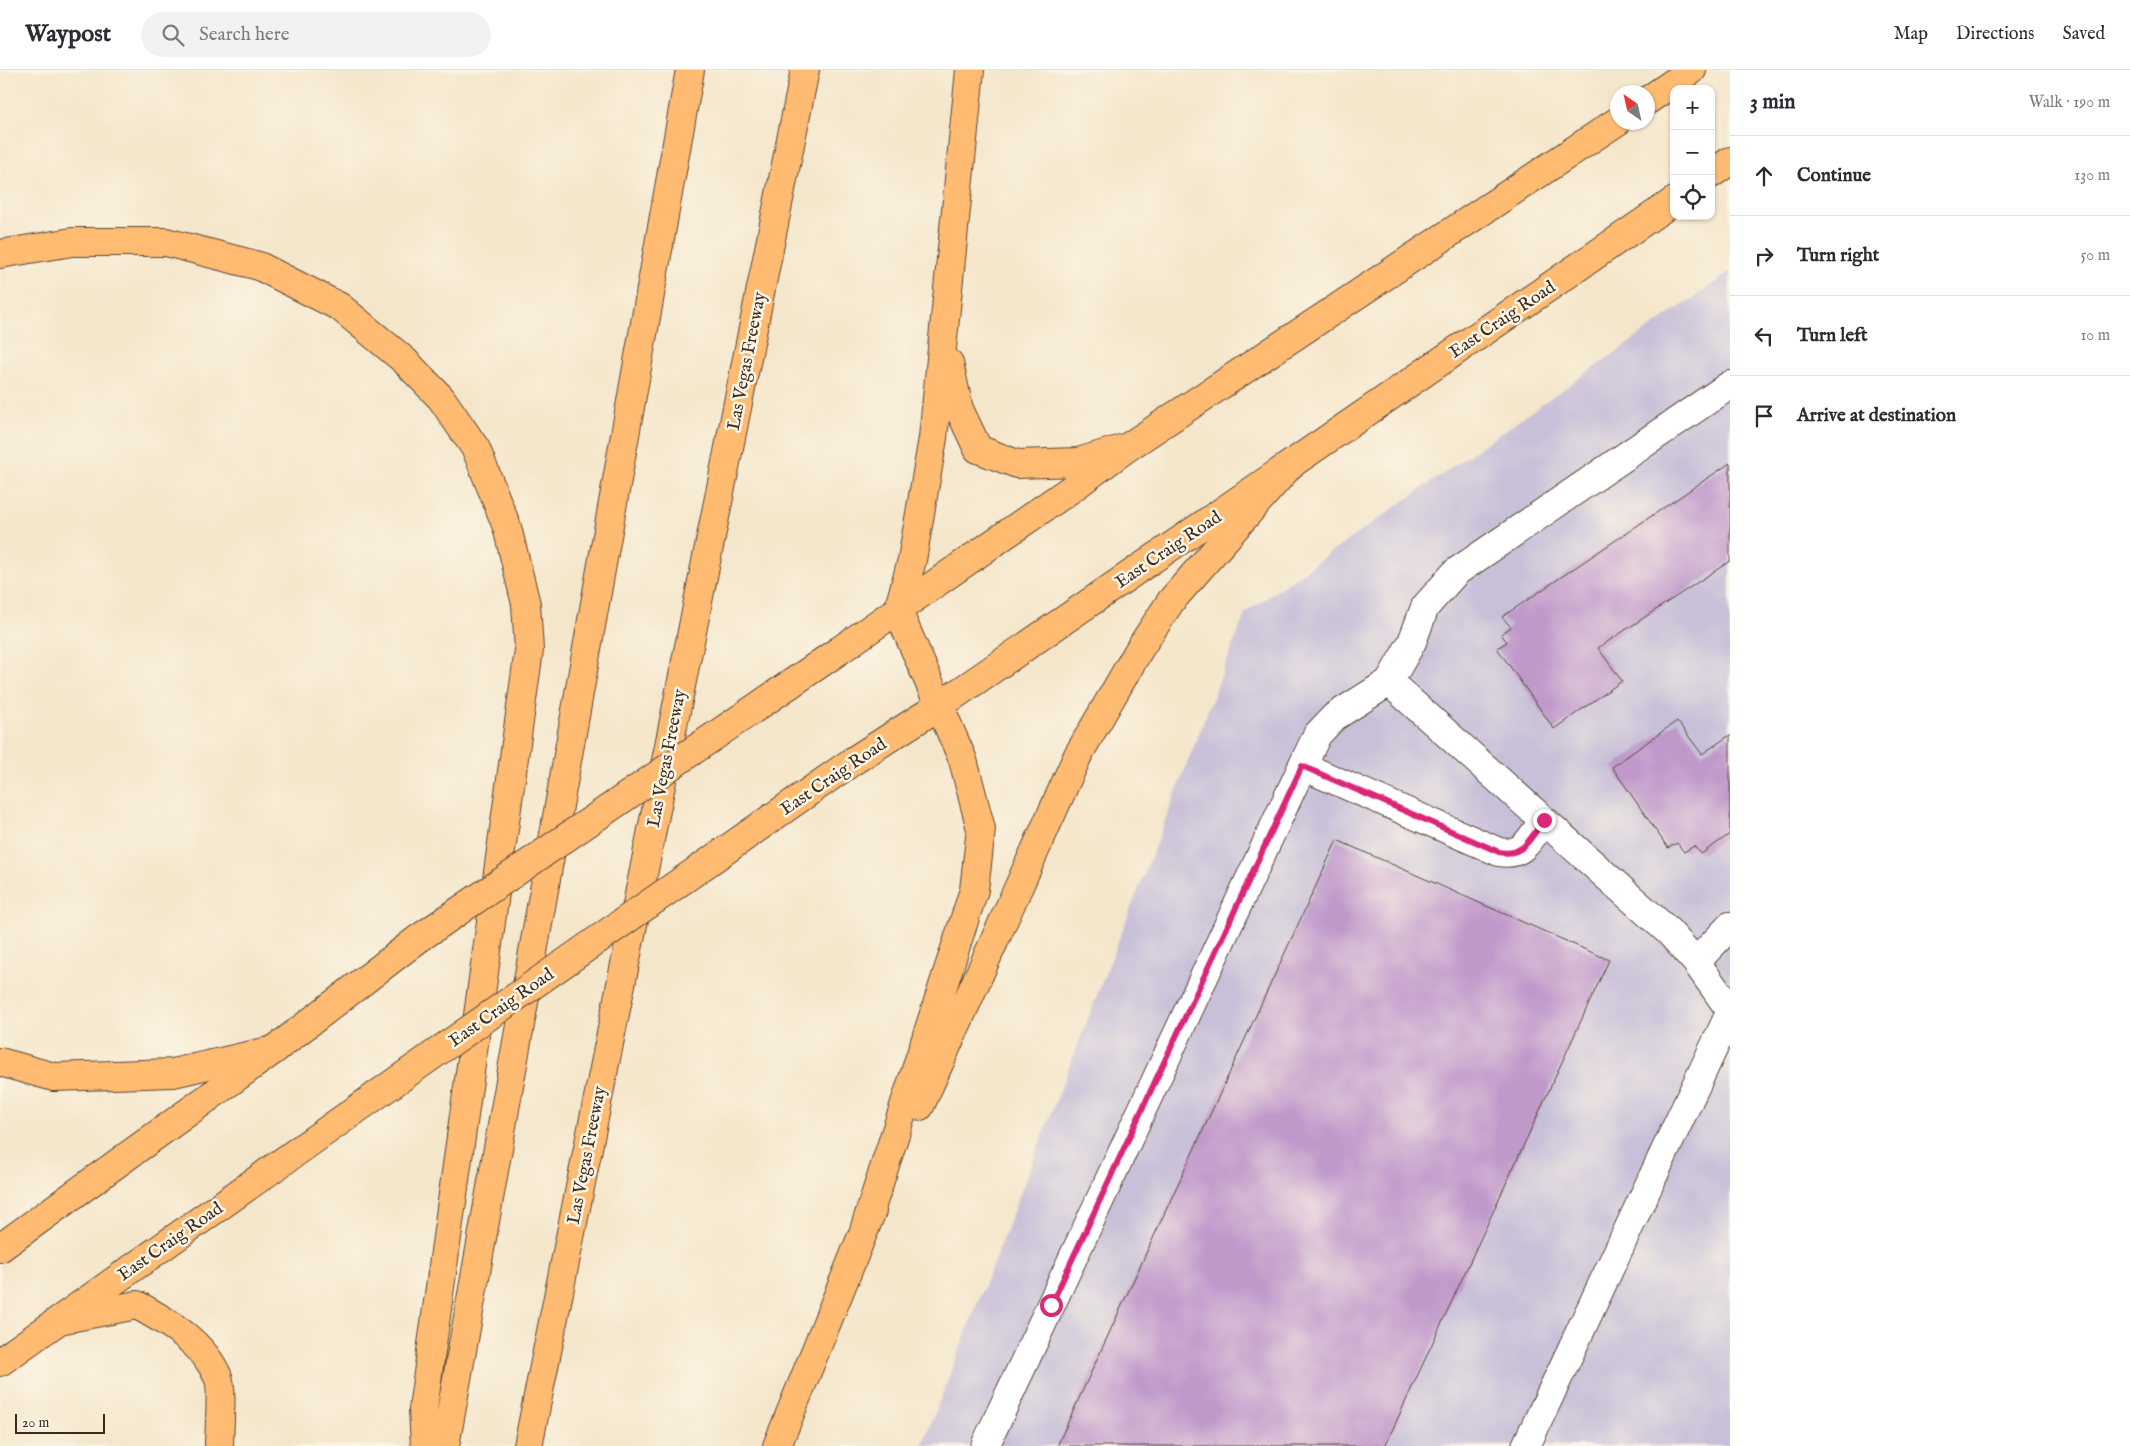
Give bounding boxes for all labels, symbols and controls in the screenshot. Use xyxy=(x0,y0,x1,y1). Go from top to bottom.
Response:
search box xyxy=(141,12,491,57)
text: Waypost xyxy=(25,19,111,50)
icon: search xyxy=(159,21,187,49)
text: Search here xyxy=(199,23,290,47)
text: Map xyxy=(1894,23,1928,46)
text: Directions xyxy=(1956,23,2034,46)
text: Saved xyxy=(2062,23,2105,46)
north arrow xyxy=(1610,85,1655,130)
map controls xyxy=(1670,85,1715,220)
button: + xyxy=(1670,85,1715,130)
text: 3 min xyxy=(1750,89,1795,116)
text: Walk · 190 m xyxy=(2029,93,2110,113)
button: − xyxy=(1670,130,1715,175)
icon: ahead xyxy=(1750,162,1778,190)
text: Continue xyxy=(1797,164,1871,188)
text: 130 m xyxy=(2074,166,2110,186)
button: locate xyxy=(1670,175,1715,220)
icon: right xyxy=(1750,242,1778,270)
text: Turn right xyxy=(1797,244,1879,268)
text: 50 m xyxy=(2081,246,2110,266)
street label: East Craig Road xyxy=(1445,276,1561,364)
street label: Las Vegas Freeway xyxy=(723,290,772,432)
icon: left xyxy=(1750,322,1778,350)
text: Turn left xyxy=(1797,324,1868,348)
text: 10 m xyxy=(2080,326,2110,346)
icon: arrive xyxy=(1750,402,1778,430)
text: Arrive at destination xyxy=(1797,404,1956,428)
street label: East Craig Road xyxy=(1111,506,1227,594)
street label: Las Vegas Freeway xyxy=(643,687,692,829)
street label: East Craig Road xyxy=(776,733,892,821)
route end xyxy=(1533,809,1556,832)
street label: East Craig Road xyxy=(445,963,559,1053)
street label: Las Vegas Freeway xyxy=(563,1084,612,1226)
street label: East Craig Road xyxy=(114,1197,228,1287)
route start xyxy=(1040,1294,1063,1317)
scale bar xyxy=(15,1411,105,1434)
text: 20 m xyxy=(22,1414,49,1432)

